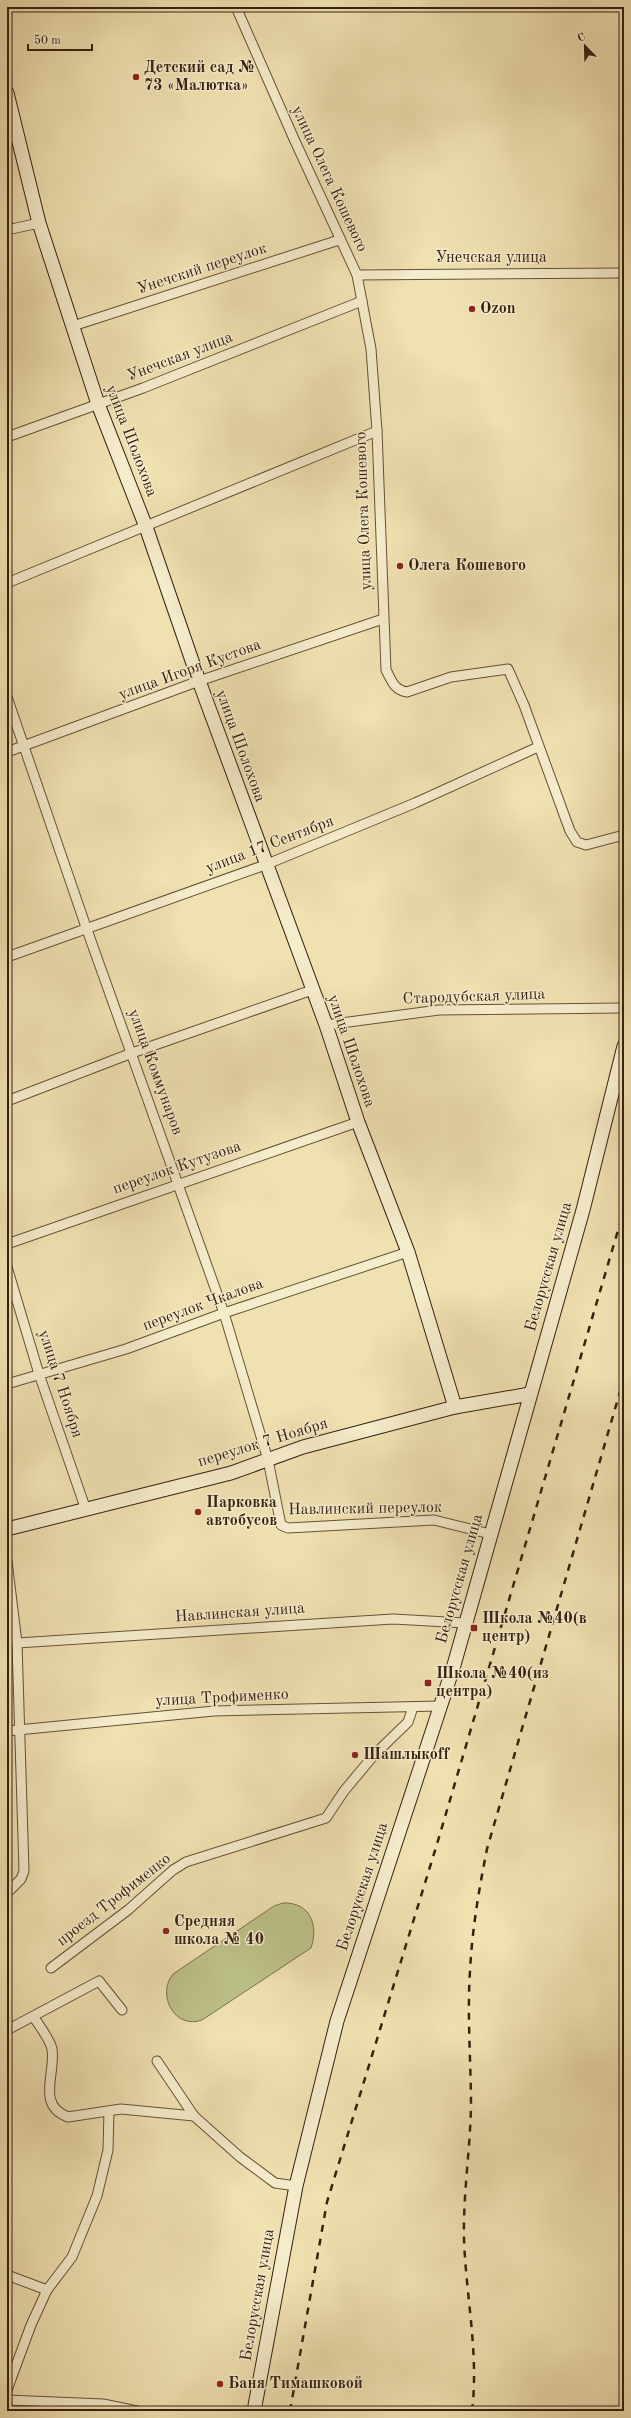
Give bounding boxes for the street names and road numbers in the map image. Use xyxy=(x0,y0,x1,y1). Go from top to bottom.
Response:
street label: улица Олега Кошевого xyxy=(288,104,370,255)
street label: Унечский переулок xyxy=(135,241,269,297)
street label: Унечская улица xyxy=(435,250,547,266)
street label: Унечская улица xyxy=(125,329,235,384)
street label: улица Шолохова xyxy=(102,383,160,499)
street label: улица Олега Кошевого xyxy=(353,431,375,591)
street label: улица Игоря Кустова xyxy=(117,637,263,703)
street label: улица Шолохова xyxy=(212,688,268,804)
street label: улица 17 Сентября xyxy=(204,813,336,877)
street label: Стародубская улица xyxy=(402,987,546,1007)
street label: улица Шолохова xyxy=(324,993,378,1109)
street label: улица Коммунаров xyxy=(125,1007,185,1137)
street label: переулок Кутузова xyxy=(111,1139,243,1197)
street label: Белорусская улица xyxy=(523,1200,575,1334)
street label: переулок Чкалова xyxy=(141,1276,266,1334)
street label: улица 7 Ноября xyxy=(35,1328,85,1440)
street label: переулок 7 Ноября xyxy=(196,1416,330,1470)
street label: Навлинский переулок xyxy=(288,1500,442,1518)
street label: Белорусская улица xyxy=(434,1512,486,1646)
street label: Навлинская улица xyxy=(174,1600,306,1626)
street label: улица Трофименко xyxy=(155,1687,289,1709)
street label: Белорусская улица xyxy=(335,1821,391,1953)
street label: проезд Трофименко xyxy=(54,1851,174,1949)
street label: Белорусская улица xyxy=(238,2228,278,2362)

